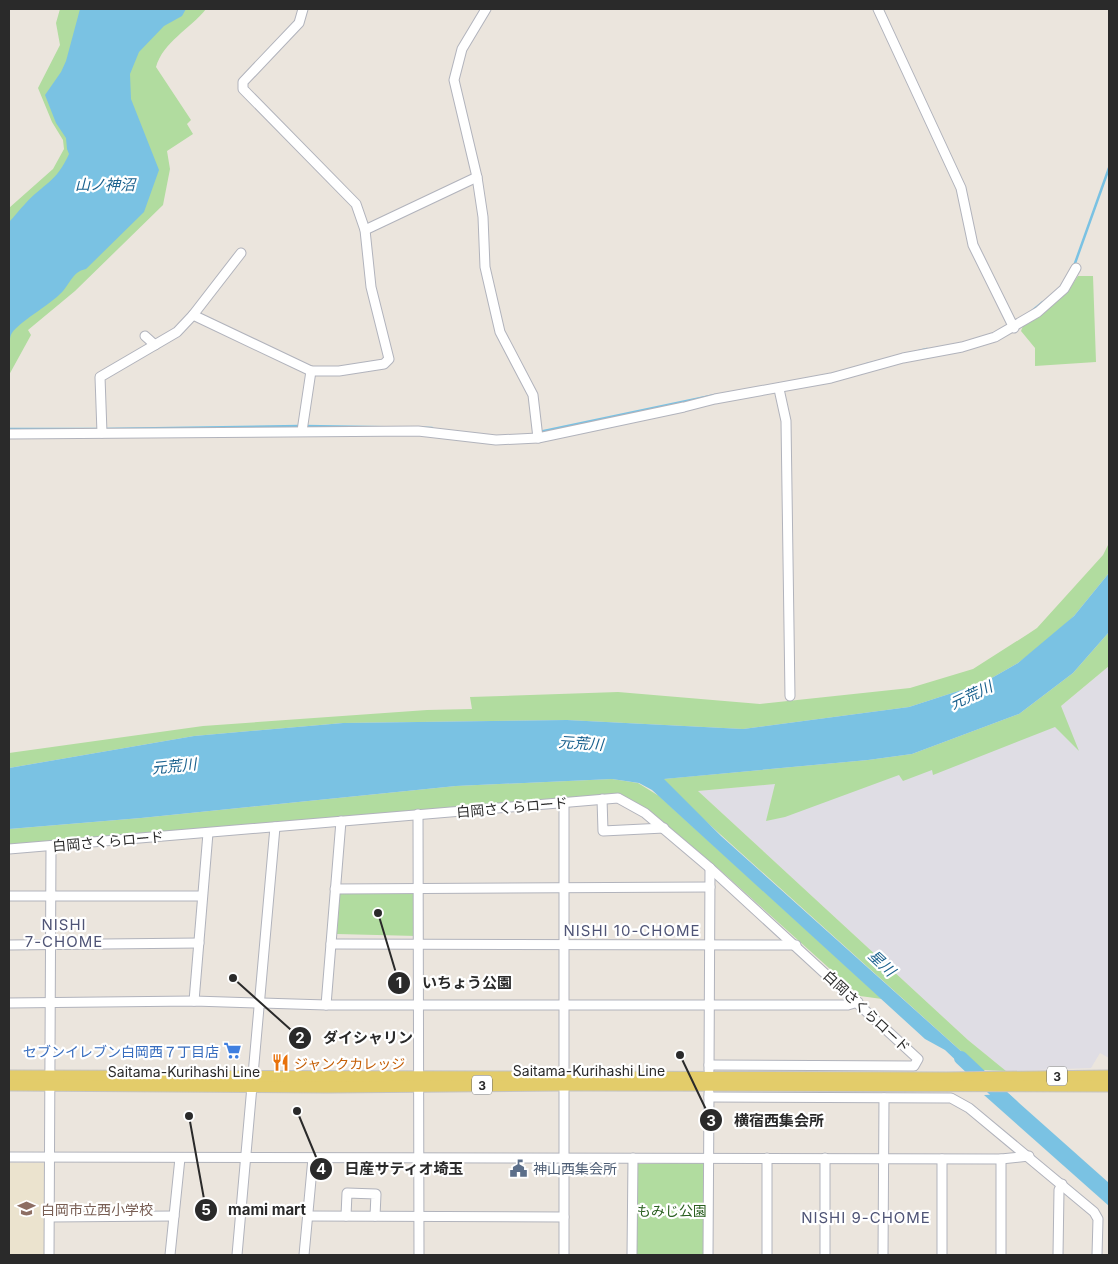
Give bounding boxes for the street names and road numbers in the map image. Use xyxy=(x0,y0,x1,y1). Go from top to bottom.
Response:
street label: 白岡さくらロード xyxy=(455,794,569,820)
street label: 白岡さくらロード xyxy=(51,828,165,854)
street label: 白岡さくらロード xyxy=(820,967,914,1055)
street label: Saitama-Kurihashi Line xyxy=(513,1062,665,1079)
street label: Saitama-Kurihashi Line xyxy=(108,1063,260,1080)
road number: 3 xyxy=(1047,1066,1067,1086)
road number: 3 xyxy=(472,1076,492,1094)

